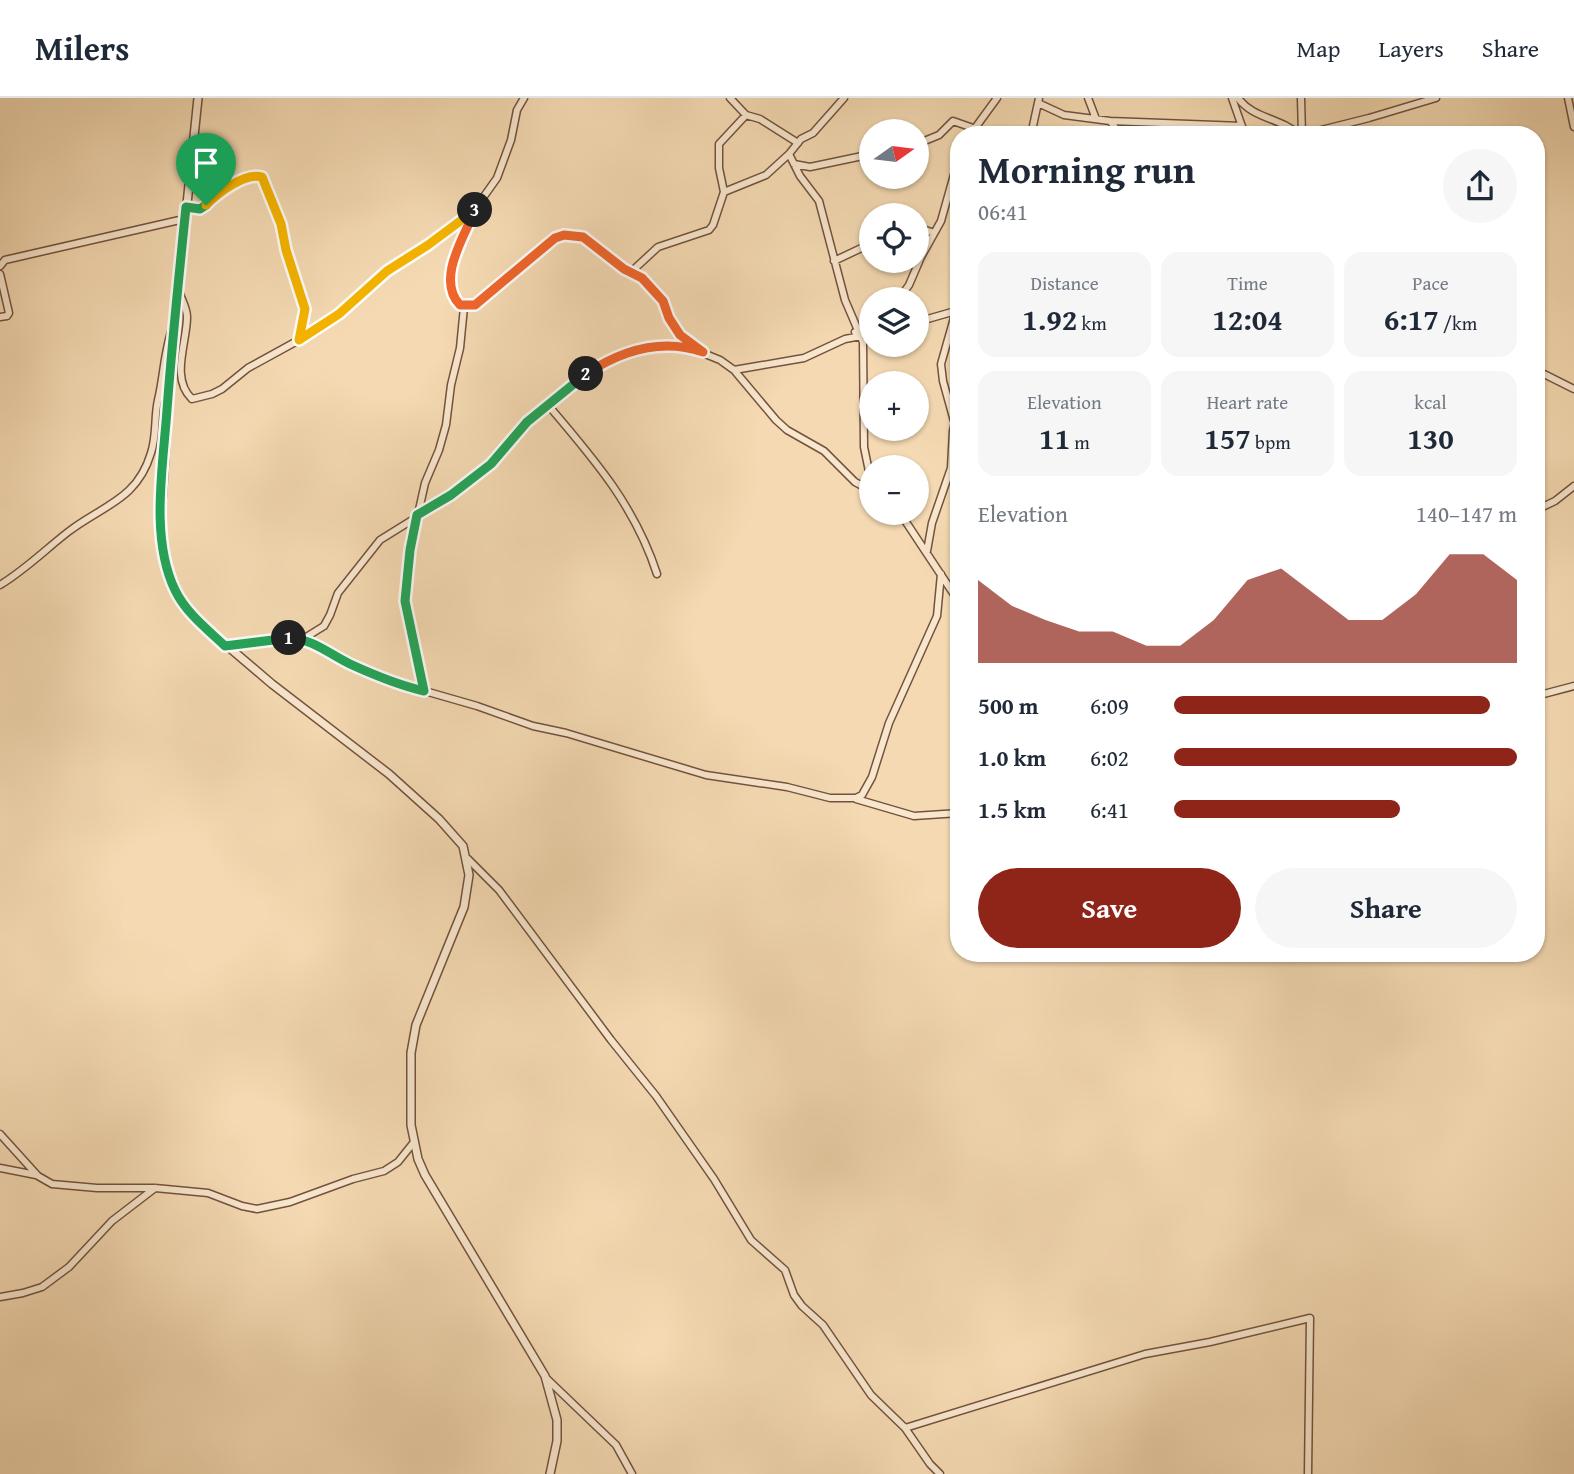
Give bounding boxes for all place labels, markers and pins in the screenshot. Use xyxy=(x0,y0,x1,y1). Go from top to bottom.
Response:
pin xyxy=(176,133,236,205)
pin: 3 xyxy=(458,192,492,228)
pin: 2 xyxy=(568,356,604,392)
pin: 1 xyxy=(272,620,306,656)

